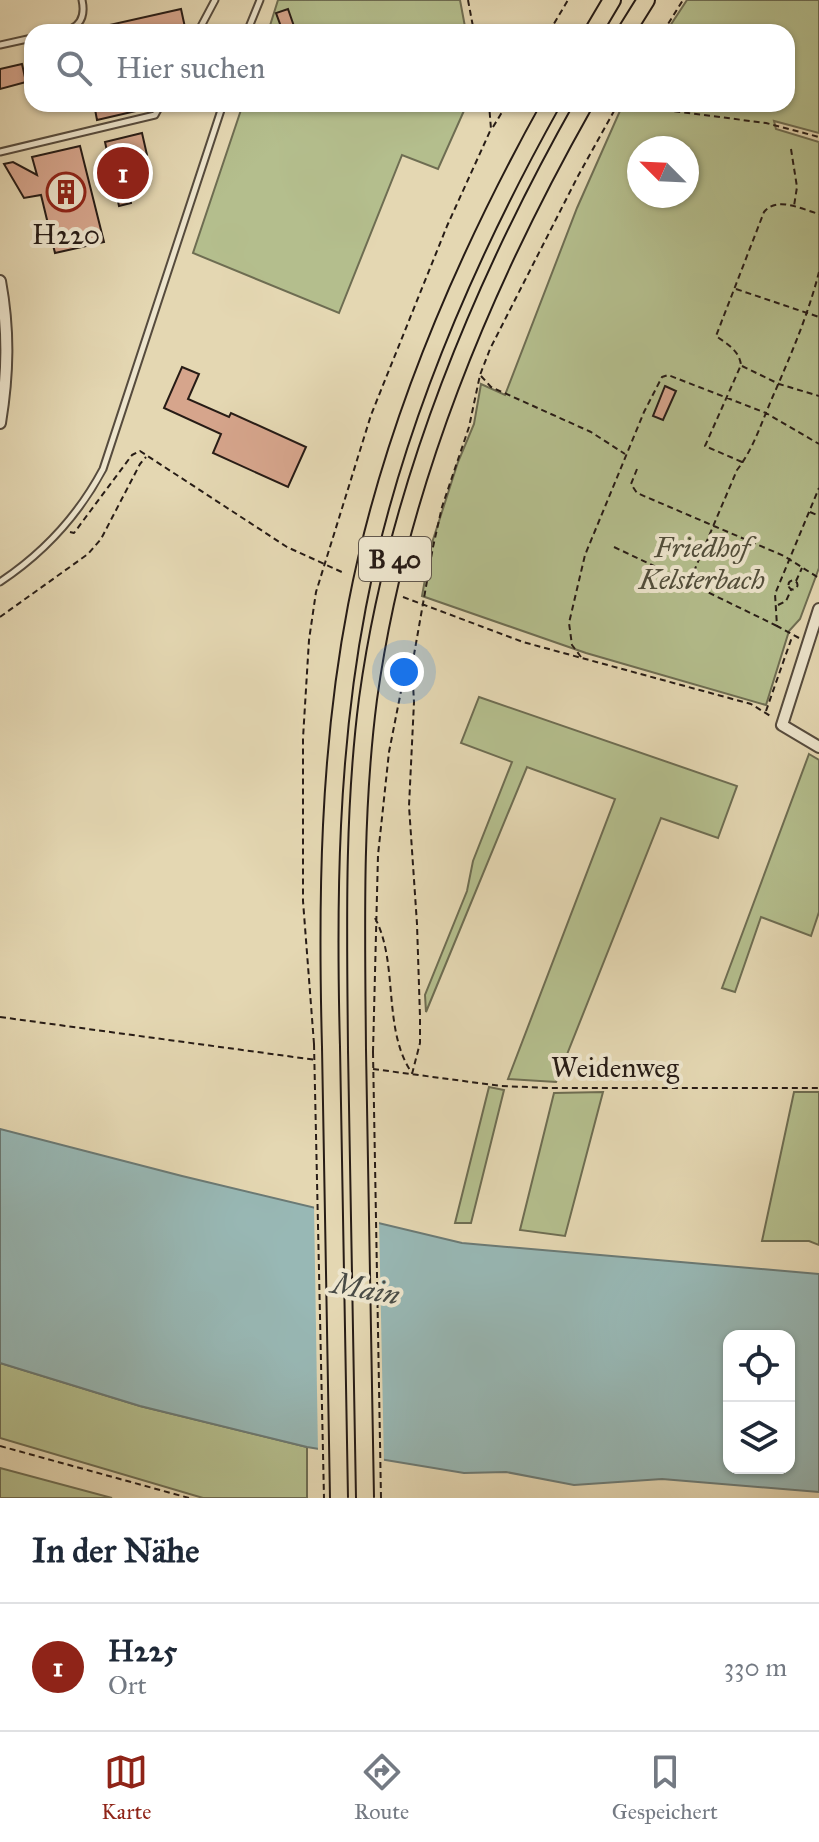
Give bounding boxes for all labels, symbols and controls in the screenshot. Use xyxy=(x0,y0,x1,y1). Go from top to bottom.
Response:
search box xyxy=(24,24,795,112)
icon: search xyxy=(52,46,96,90)
text: Hier suchen xyxy=(116,50,265,86)
north arrow xyxy=(627,136,699,208)
pin: 1 xyxy=(97,143,149,203)
building icon: H220 xyxy=(45,171,87,213)
place label: H220 xyxy=(32,217,100,252)
park label: Friedhof Kelsterbach xyxy=(637,530,765,597)
road number: B 40 xyxy=(359,537,431,581)
your location xyxy=(384,652,424,692)
street label: Weidenweg xyxy=(551,1050,680,1085)
water label: Main xyxy=(326,1264,403,1313)
map controls xyxy=(723,1330,795,1474)
button: locate xyxy=(723,1330,795,1402)
button: layers xyxy=(723,1402,795,1474)
text: In der Nähe xyxy=(32,1530,199,1571)
text: H225 xyxy=(108,1633,177,1669)
text: 1 xyxy=(53,1651,63,1683)
text: 330 m xyxy=(724,1651,787,1683)
text: Ort xyxy=(108,1669,147,1701)
tab: Karte xyxy=(101,1750,151,1825)
tab: Route xyxy=(354,1750,409,1825)
tab: Gespeichert xyxy=(612,1750,718,1825)

